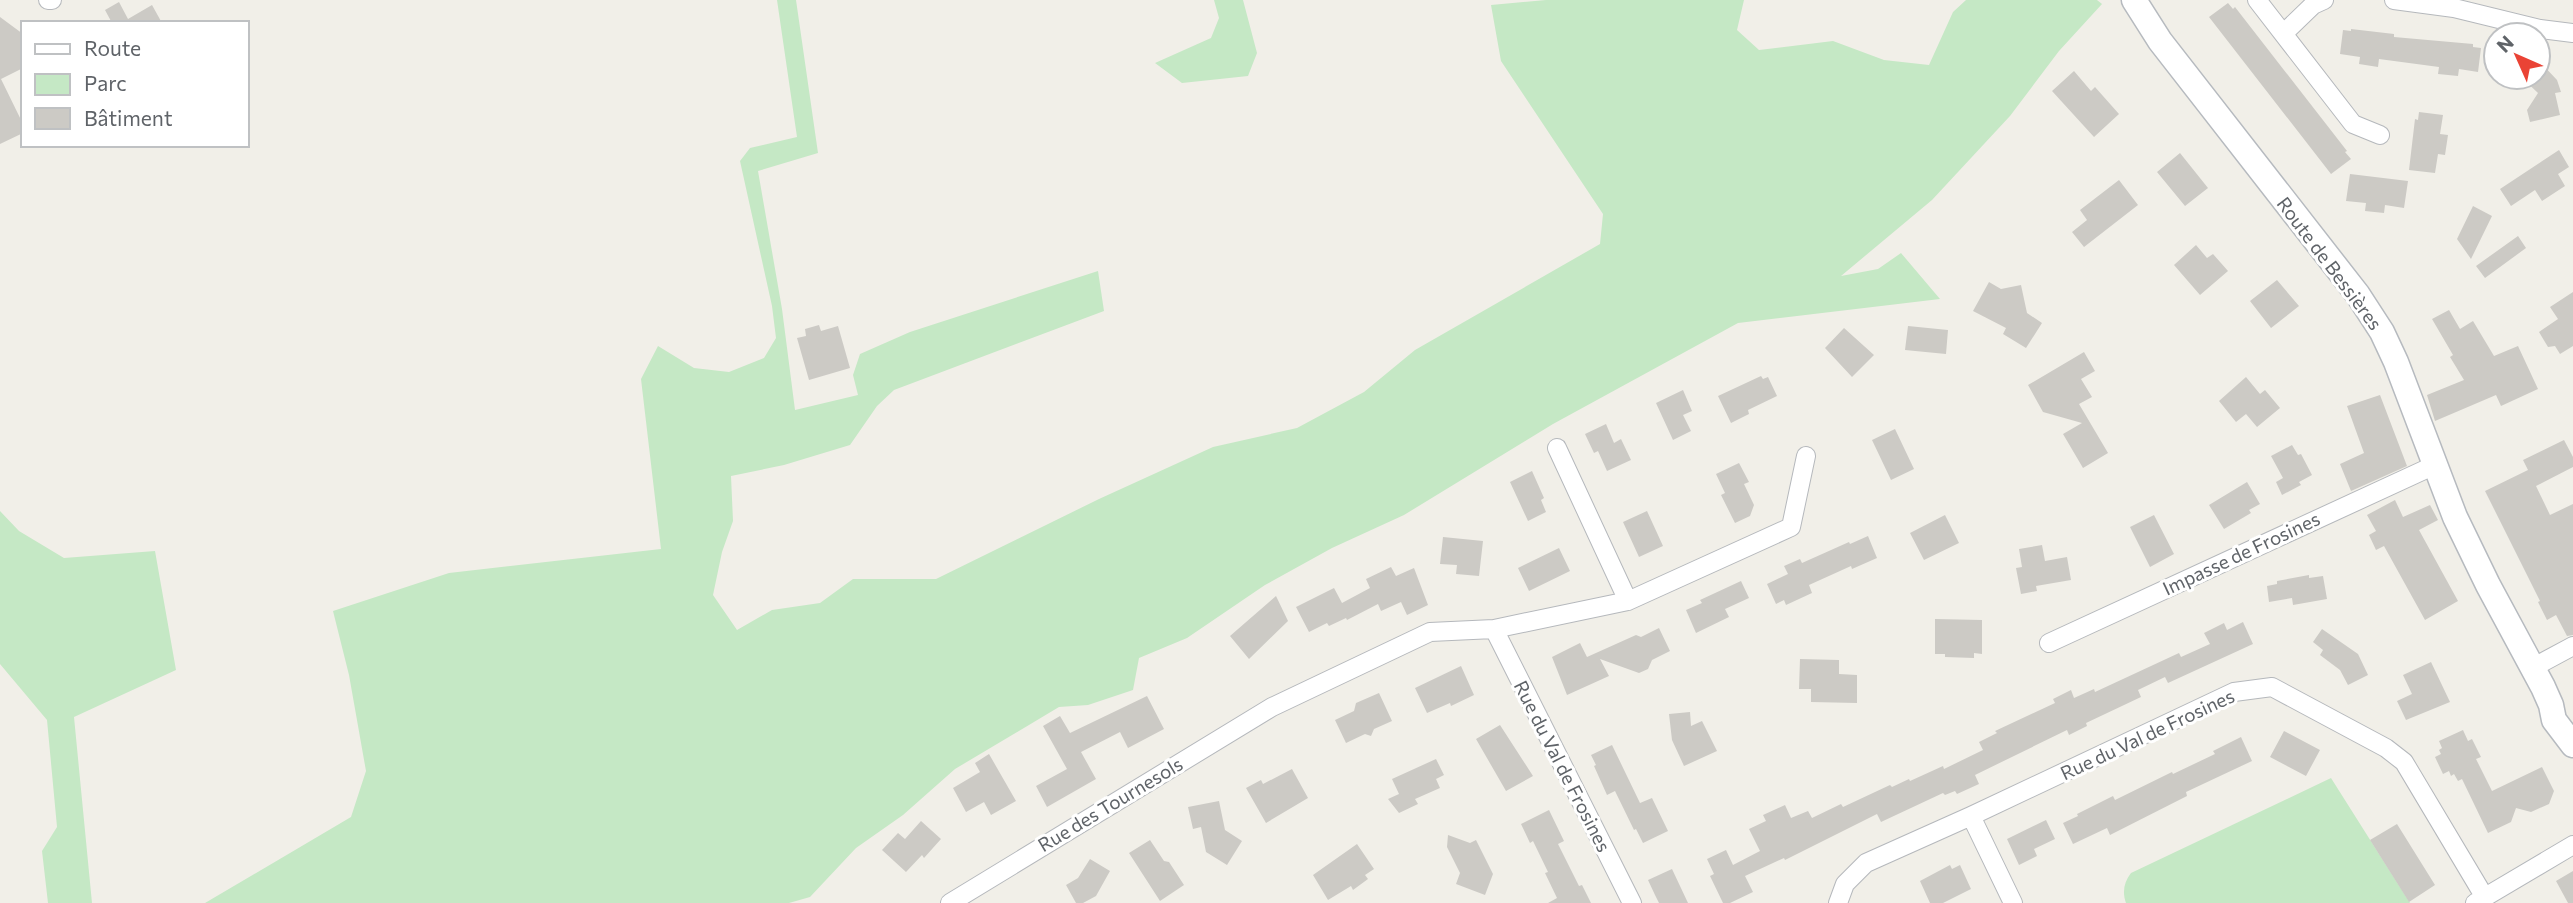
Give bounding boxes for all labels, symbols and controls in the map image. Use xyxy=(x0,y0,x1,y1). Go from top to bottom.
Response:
legend xyxy=(21,21,248,147)
north arrow xyxy=(2482,21,2552,91)
text: N xyxy=(2491,30,2518,57)
text: Route xyxy=(84,35,141,60)
text: Parc xyxy=(84,70,127,95)
text: Bâtiment xyxy=(84,105,173,130)
street label: Route de Bessières xyxy=(2273,192,2387,334)
street label: Impasse de Frosines xyxy=(2159,506,2323,600)
street label: Rue du Val de Frosines xyxy=(1510,676,1616,856)
street label: Rue du Val de Frosines xyxy=(2056,684,2238,784)
street label: Rue des Tournesols xyxy=(1033,752,1187,856)

